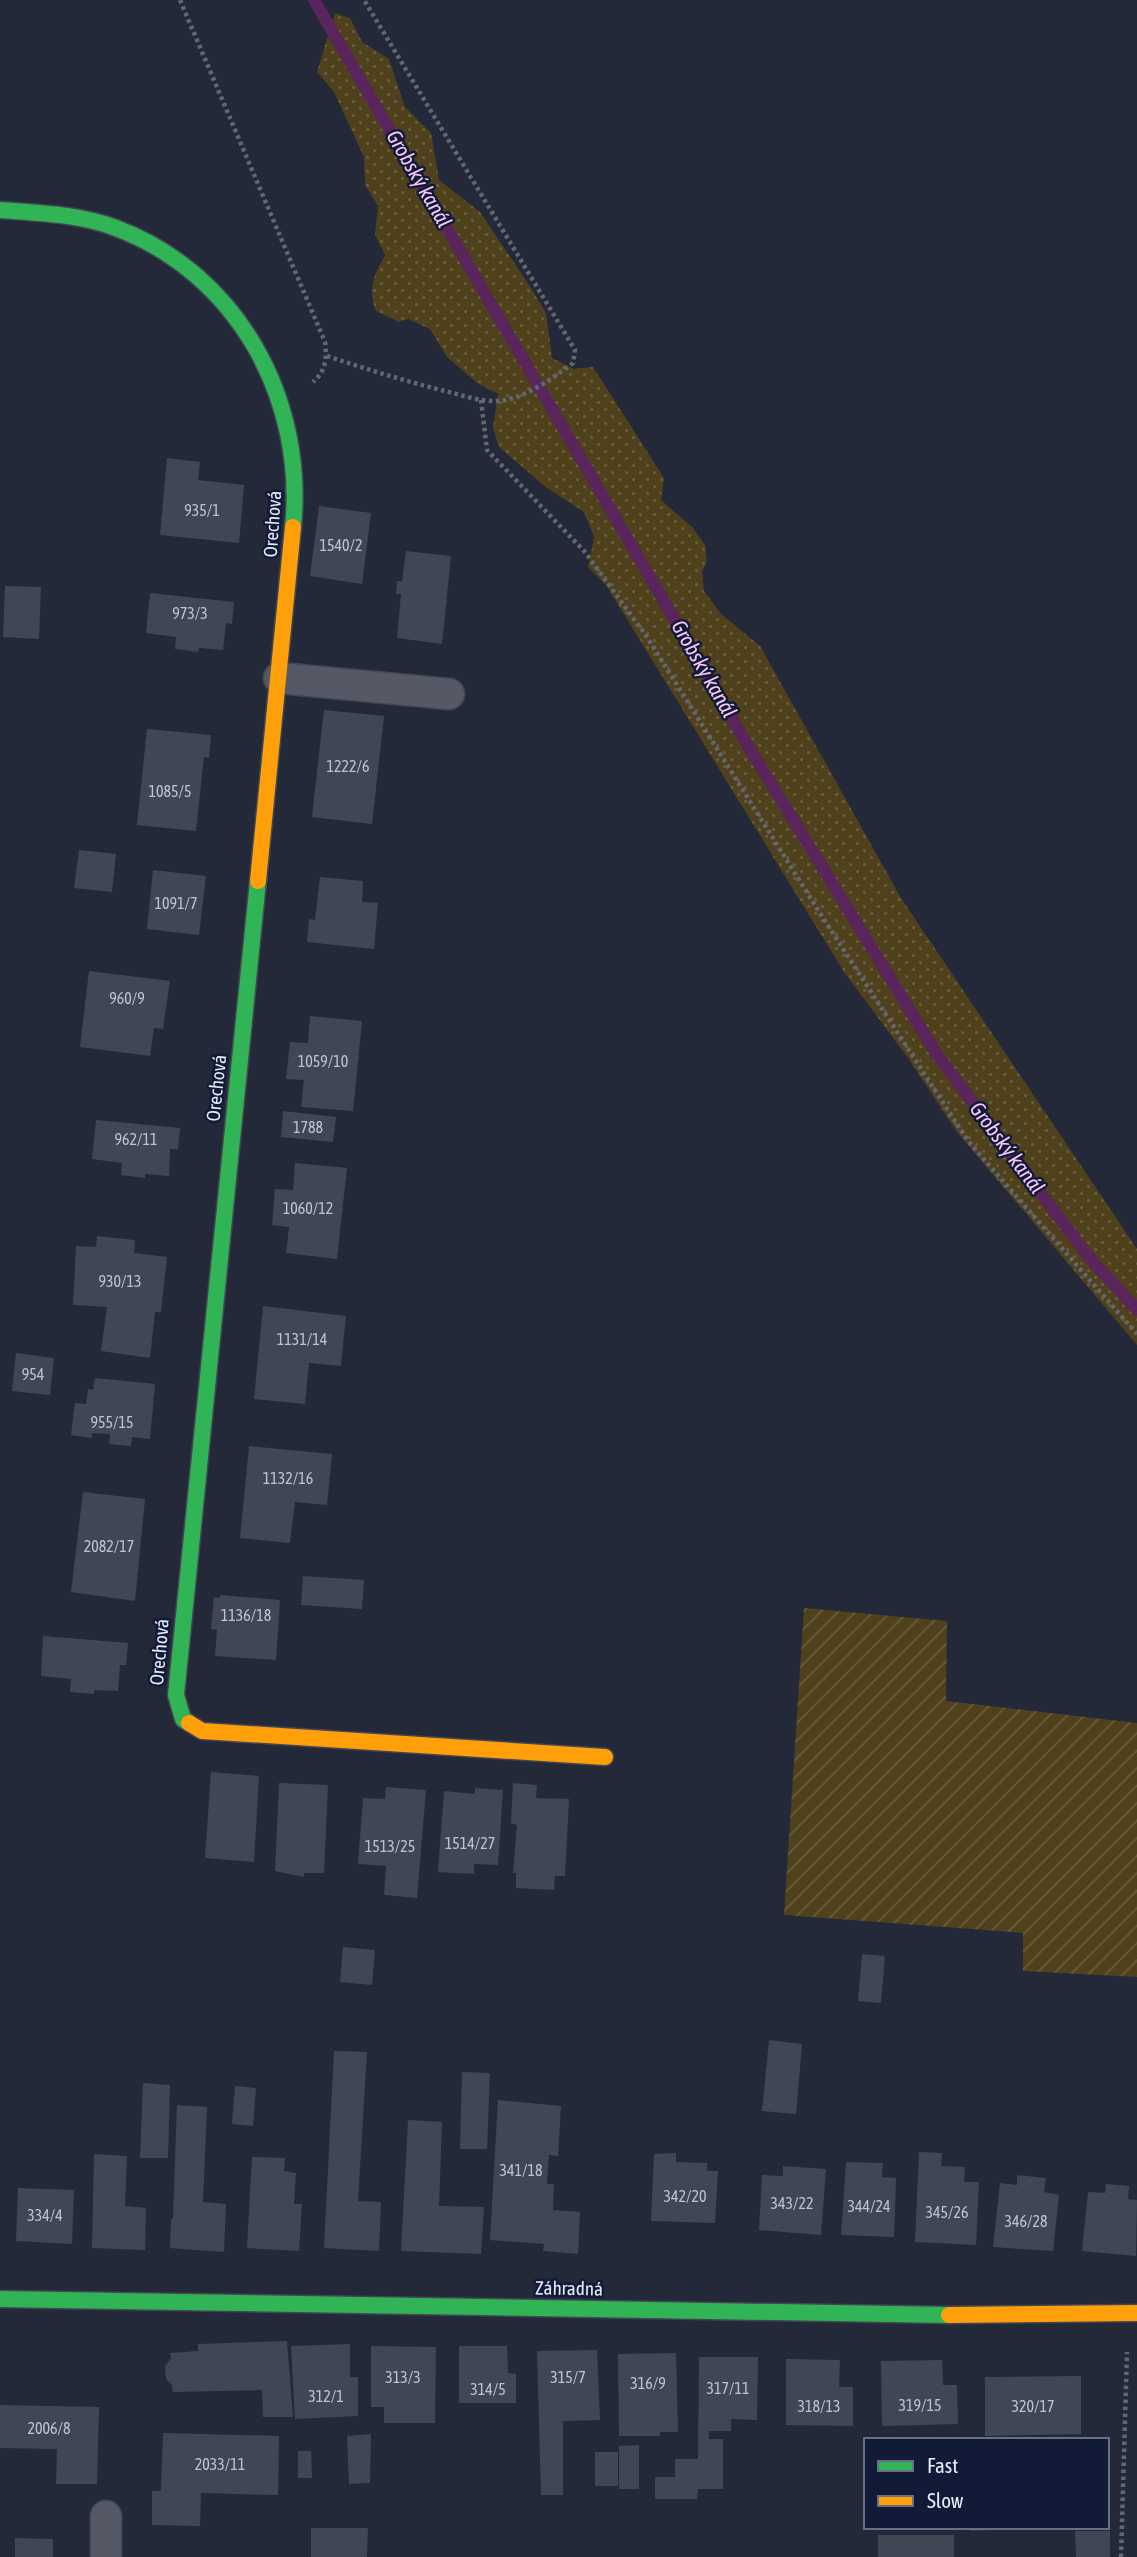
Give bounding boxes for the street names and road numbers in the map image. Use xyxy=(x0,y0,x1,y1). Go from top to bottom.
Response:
street label: Orechová xyxy=(259,490,285,558)
street label: Orechová xyxy=(202,1054,230,1122)
street label: Orechová xyxy=(145,1618,173,1686)
street label: Záhradná xyxy=(535,2276,603,2300)

